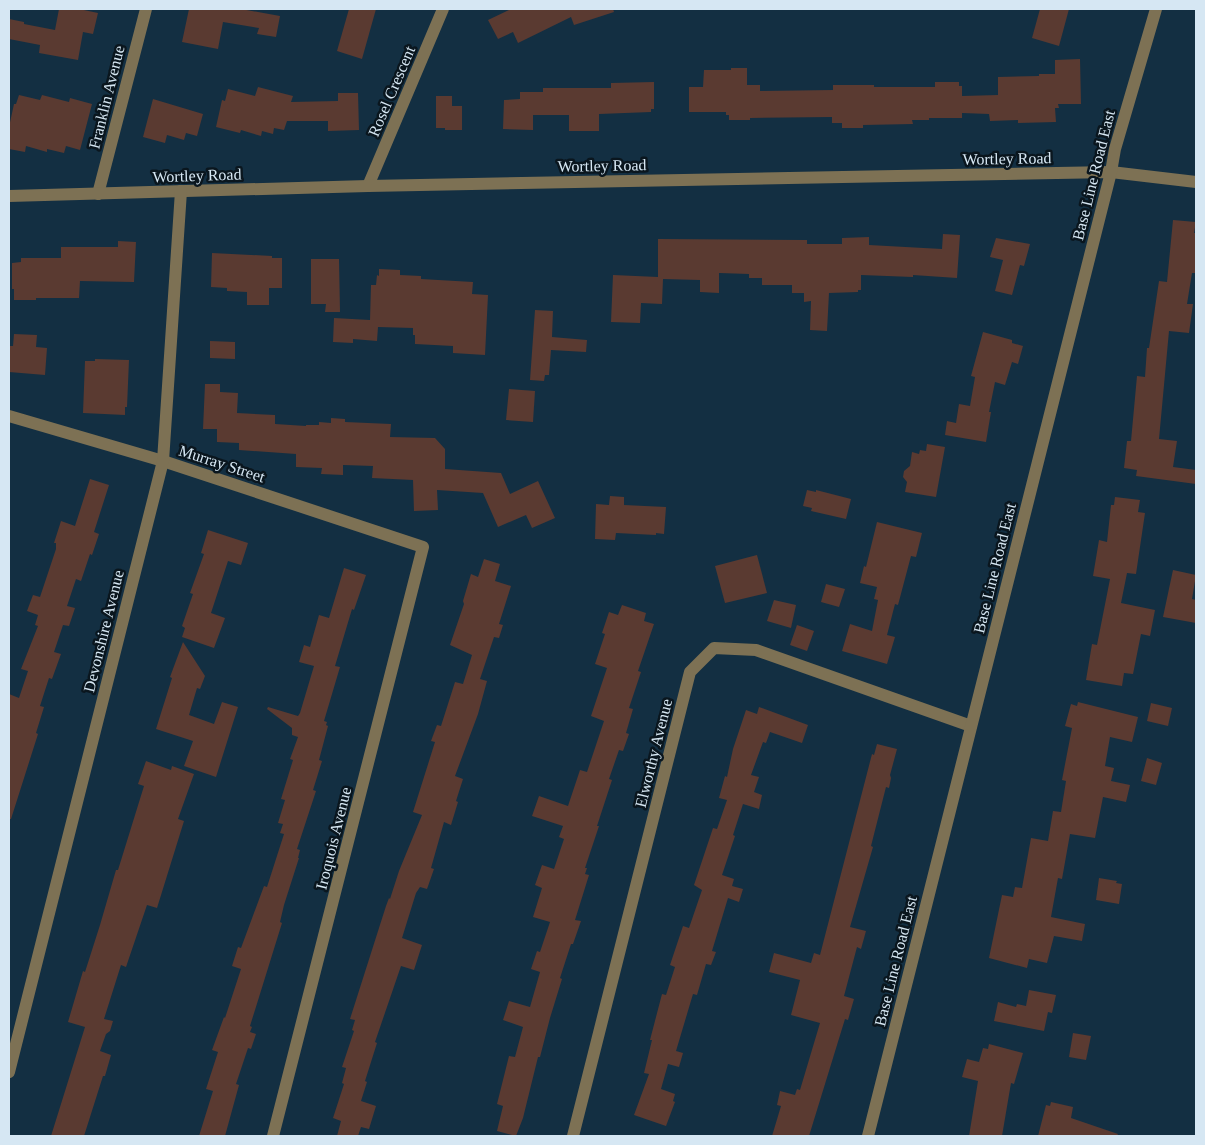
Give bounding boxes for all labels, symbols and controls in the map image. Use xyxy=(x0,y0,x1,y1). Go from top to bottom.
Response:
street label: Rosel Crescent xyxy=(365,43,418,139)
street label: Franklin Avenue xyxy=(85,44,128,151)
street label: Base Line Road East xyxy=(1069,108,1118,242)
street label: Wortley Road xyxy=(962,149,1052,169)
street label: Wortley Road xyxy=(557,156,647,176)
street label: Wortley Road xyxy=(152,165,242,187)
street label: Murray Street xyxy=(176,442,267,486)
street label: Base Line Road East xyxy=(970,501,1019,635)
street label: Devonshire Avenue xyxy=(80,568,127,694)
street label: Elworthy Avenue xyxy=(632,697,676,809)
street label: Iroquois Avenue xyxy=(313,785,355,891)
street label: Base Line Road East xyxy=(871,894,920,1028)

